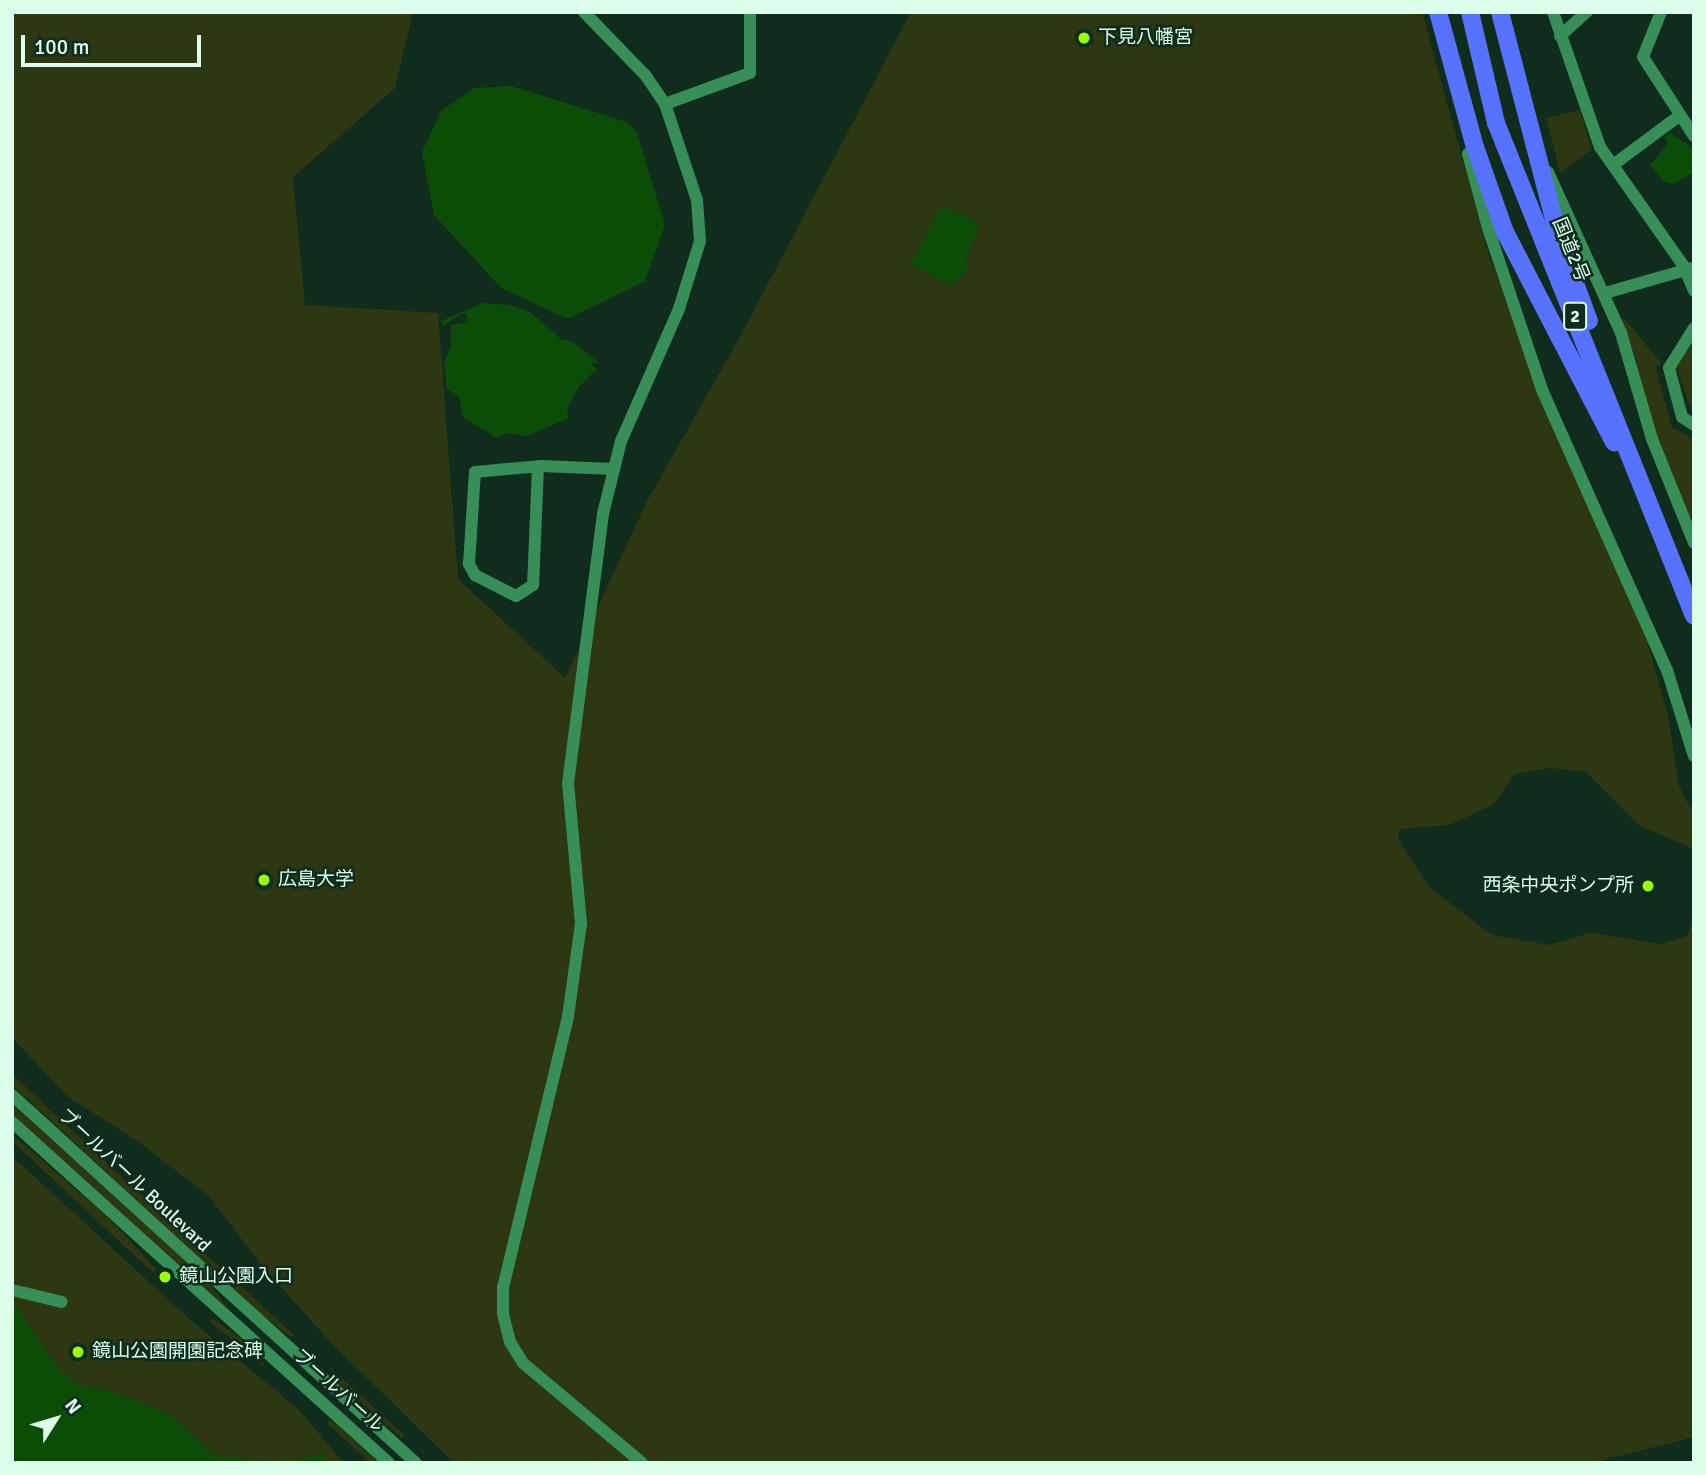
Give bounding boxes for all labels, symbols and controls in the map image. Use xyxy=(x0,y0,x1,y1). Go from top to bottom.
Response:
scale bar xyxy=(24,21,205,65)
place label: 下見八幡宮 xyxy=(1098,27,1193,49)
marker: 下見八幡宮 xyxy=(1076,30,1092,46)
text: 100 m xyxy=(34,34,89,60)
street label: 国道2号 xyxy=(1547,215,1593,285)
road number: 2 xyxy=(1563,302,1587,330)
place label: 広島大学 xyxy=(278,869,354,891)
marker: 広島大学 xyxy=(256,872,272,888)
place label: 西条中央ポンプ所 xyxy=(1482,875,1634,897)
marker: 西条中央ポンプ所 xyxy=(1640,878,1656,894)
street label: ブールバール Boulevard xyxy=(53,1105,215,1257)
place label: 鏡山公園入口 xyxy=(179,1266,293,1288)
marker: 鏡山公園入口 xyxy=(157,1269,173,1285)
place label: 鏡山公園開園記念碑 xyxy=(92,1341,263,1363)
marker: 鏡山公園開園記念碑 xyxy=(70,1344,86,1360)
street label: ブールバール xyxy=(288,1344,388,1438)
north arrow xyxy=(21,1384,91,1454)
text: N xyxy=(59,1394,86,1419)

